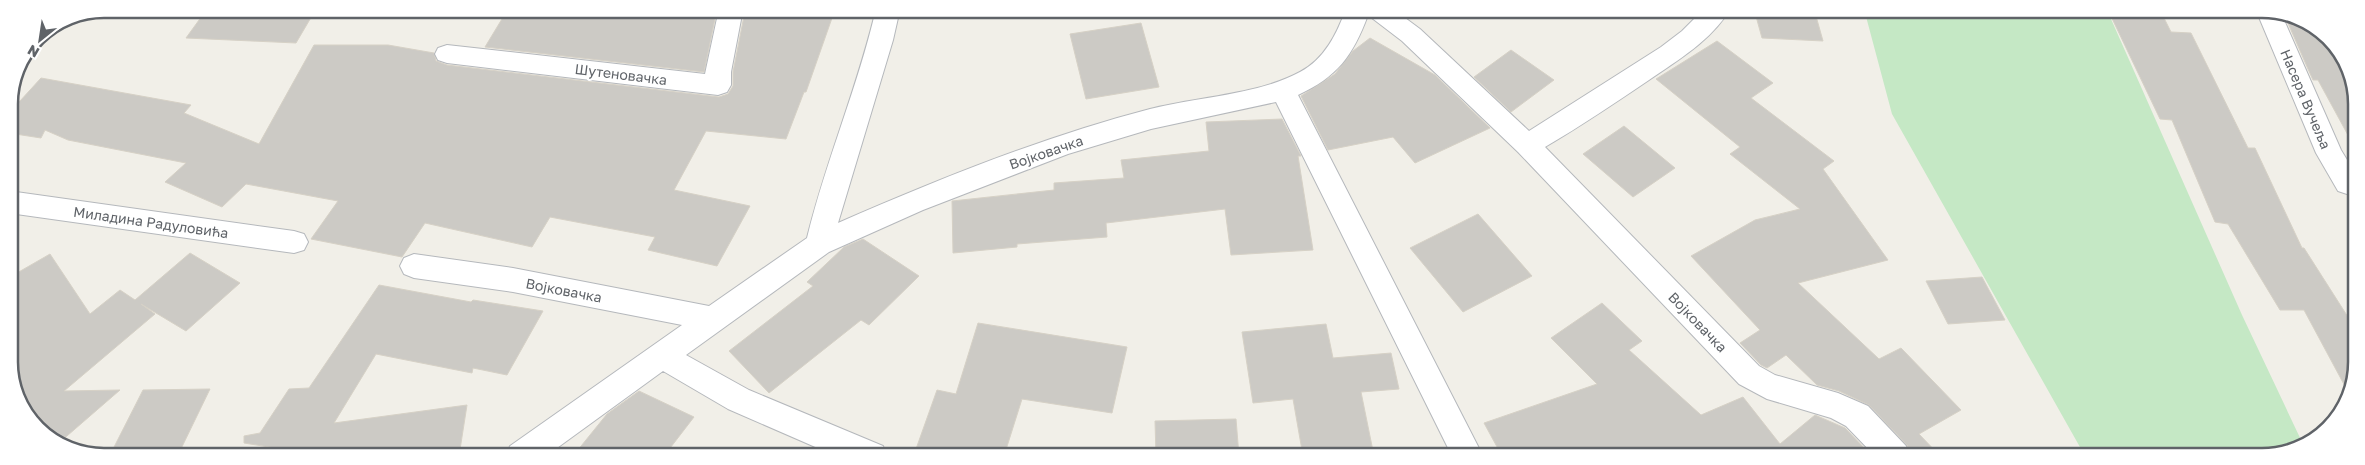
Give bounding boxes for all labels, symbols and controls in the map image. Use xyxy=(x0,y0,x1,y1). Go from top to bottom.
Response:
north arrow xyxy=(15,15,65,65)
text: N xyxy=(24,42,42,62)
street label: Насера Вучеља xyxy=(2277,46,2335,152)
street label: Шутеновачка xyxy=(574,60,668,88)
street label: Војковачка xyxy=(1007,131,1085,173)
street label: Миладина Радуловића xyxy=(72,203,230,241)
street label: Војковачка xyxy=(525,274,603,306)
street label: Војковачка xyxy=(1665,288,1731,356)

